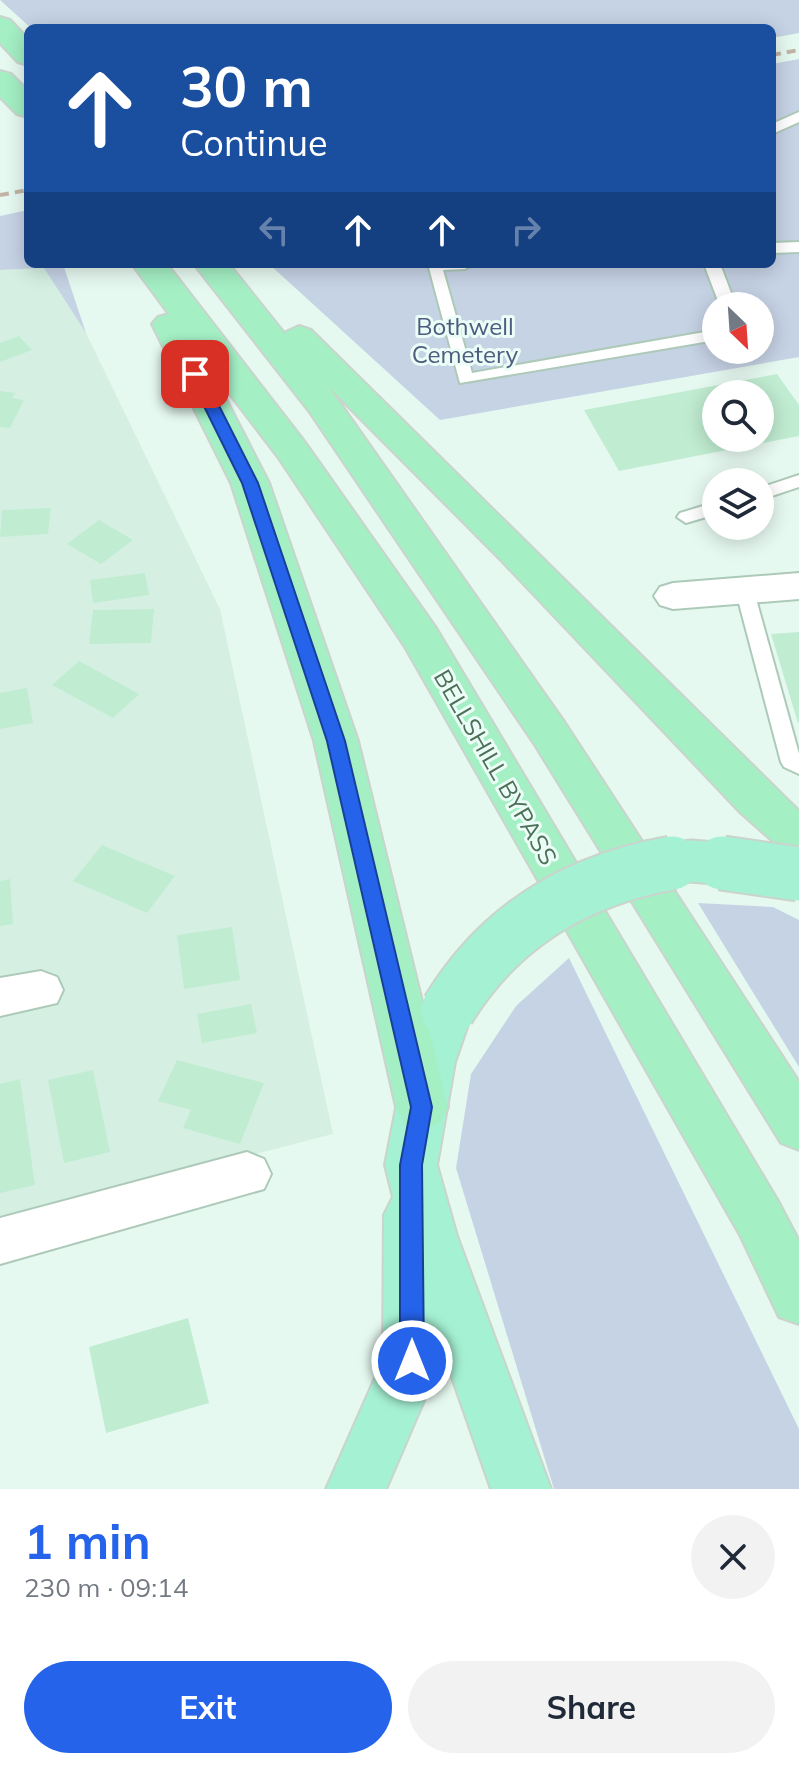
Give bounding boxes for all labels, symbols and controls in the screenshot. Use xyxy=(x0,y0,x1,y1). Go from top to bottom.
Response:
text: 30 m xyxy=(180,51,313,121)
icon: ahead xyxy=(48,56,152,160)
text: Continue xyxy=(180,120,328,165)
icon: left xyxy=(252,208,296,252)
icon: ahead xyxy=(336,208,380,252)
icon: ahead xyxy=(420,208,464,252)
icon: right xyxy=(504,208,548,252)
north arrow xyxy=(702,292,774,364)
map controls xyxy=(702,292,774,540)
park label: Bothwell Cemetery xyxy=(412,311,518,369)
pin xyxy=(161,340,229,408)
icon: arrive xyxy=(173,352,217,396)
button: search xyxy=(702,380,774,452)
button: layers xyxy=(702,468,774,540)
street label: BELLSHILL BYPASS xyxy=(428,664,564,870)
position arrow xyxy=(370,1319,454,1403)
text: 1 min xyxy=(24,1511,151,1571)
button: close xyxy=(691,1515,775,1599)
text: 230 m · 09:14 xyxy=(24,1571,188,1604)
button: Exit xyxy=(24,1661,392,1753)
button: Share xyxy=(408,1661,775,1753)

